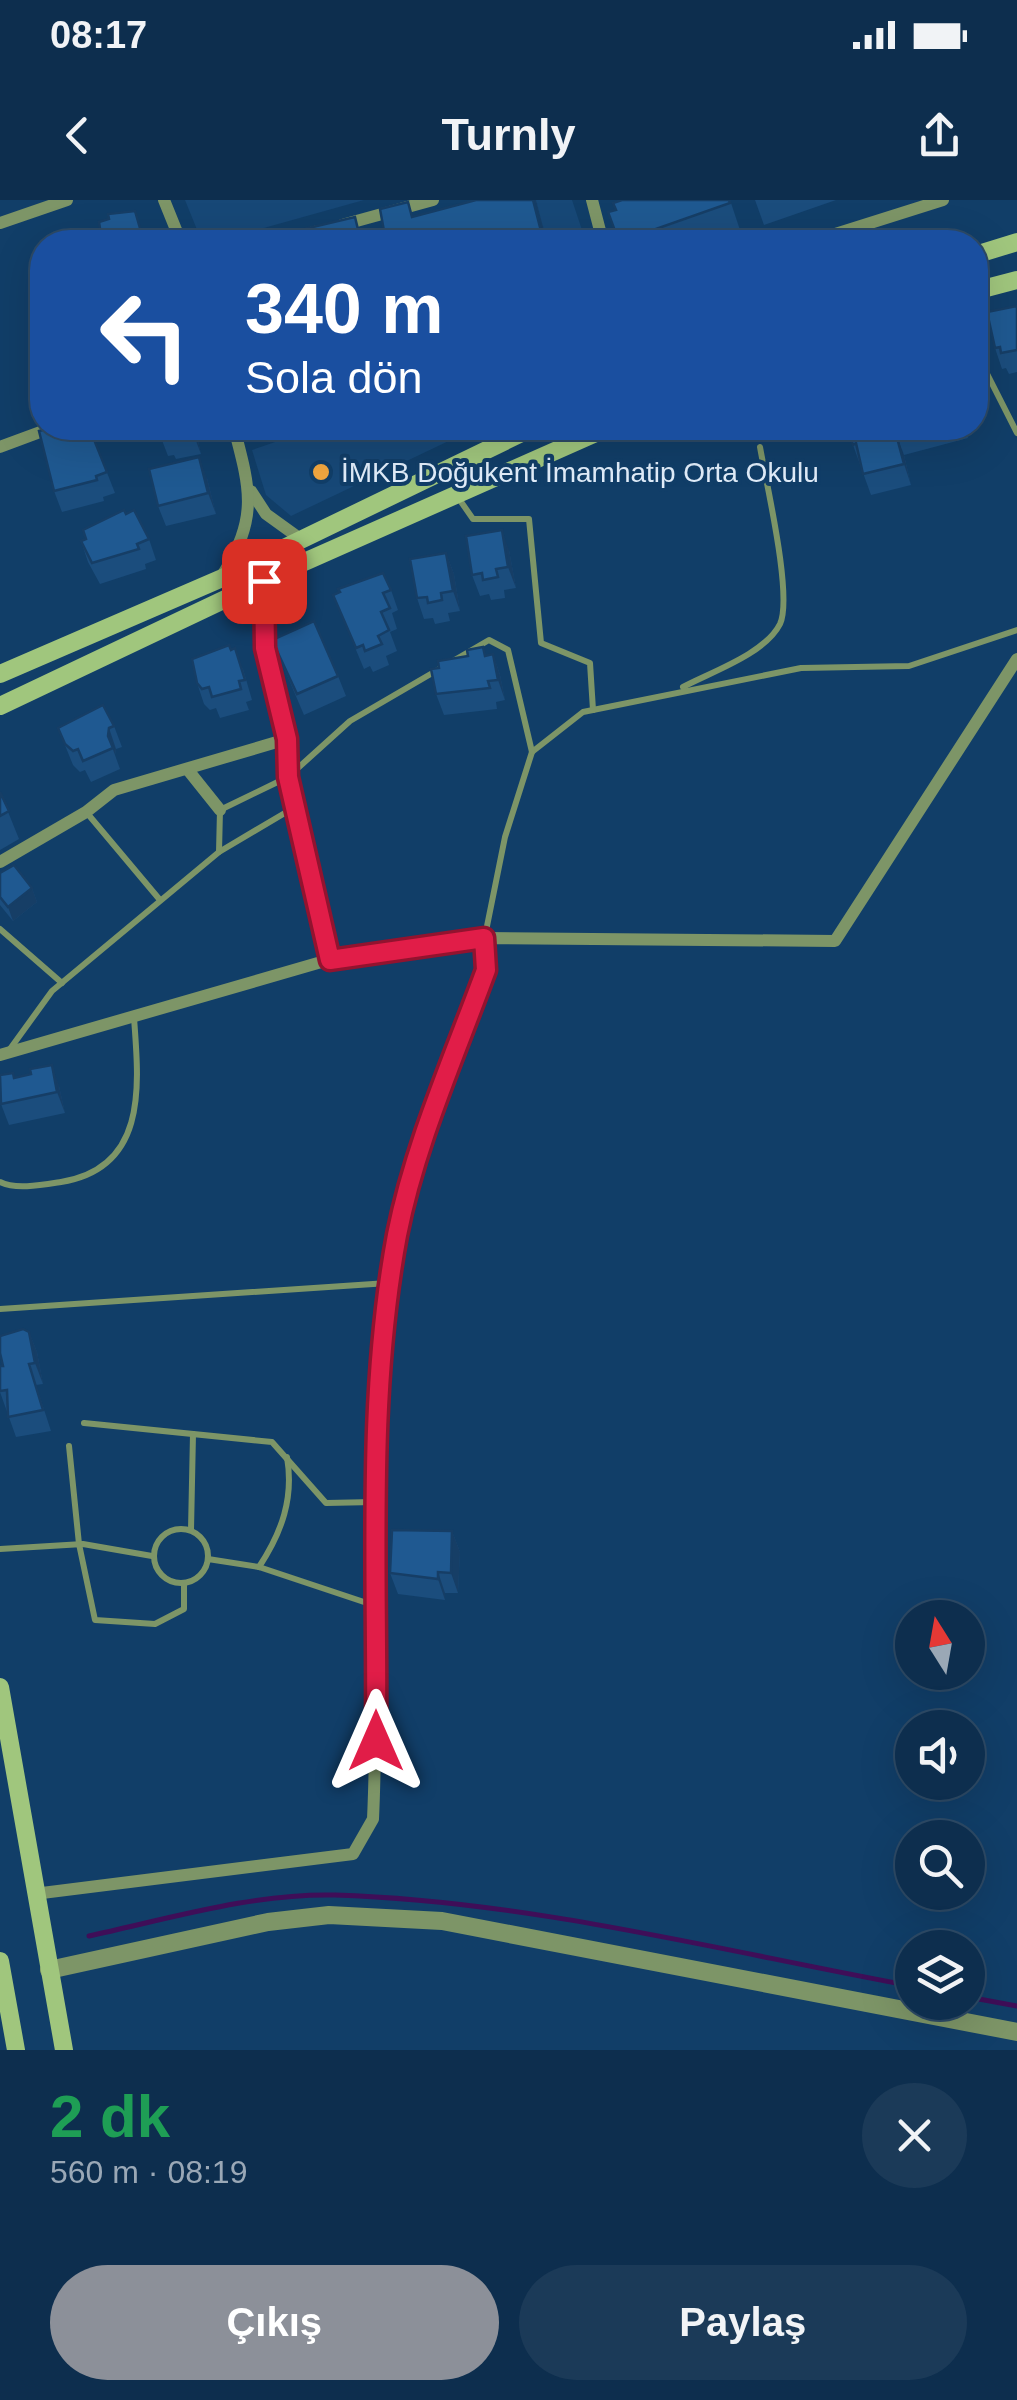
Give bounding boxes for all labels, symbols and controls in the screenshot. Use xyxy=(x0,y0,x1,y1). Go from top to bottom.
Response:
text: 08:17 xyxy=(50,14,147,56)
icon: back xyxy=(50,108,105,163)
icon: share xyxy=(912,108,967,163)
text: Turnly xyxy=(441,109,576,160)
icon: left xyxy=(80,270,210,400)
text: 340 m xyxy=(245,270,443,348)
text: Sola dön xyxy=(245,352,423,403)
place label: İMKB Doğukent İmamhatip Orta Okulu xyxy=(341,457,819,488)
marker: İMKB Doğukent İmamhatip Orta Okulu xyxy=(310,461,332,483)
pin xyxy=(222,539,307,624)
icon: arrive xyxy=(237,554,292,609)
north arrow xyxy=(895,1600,985,1690)
map controls xyxy=(895,1600,985,2020)
position arrow xyxy=(324,1689,428,1793)
button: sound xyxy=(895,1710,985,1800)
button: search xyxy=(895,1820,985,1910)
button: layers xyxy=(895,1930,985,2020)
text: 2 dk xyxy=(50,2083,170,2150)
button: close xyxy=(862,2083,967,2188)
text: 560 m · 08:19 xyxy=(50,2154,247,2190)
button: Çıkış xyxy=(50,2265,499,2380)
button: Paylaş xyxy=(519,2265,967,2380)

